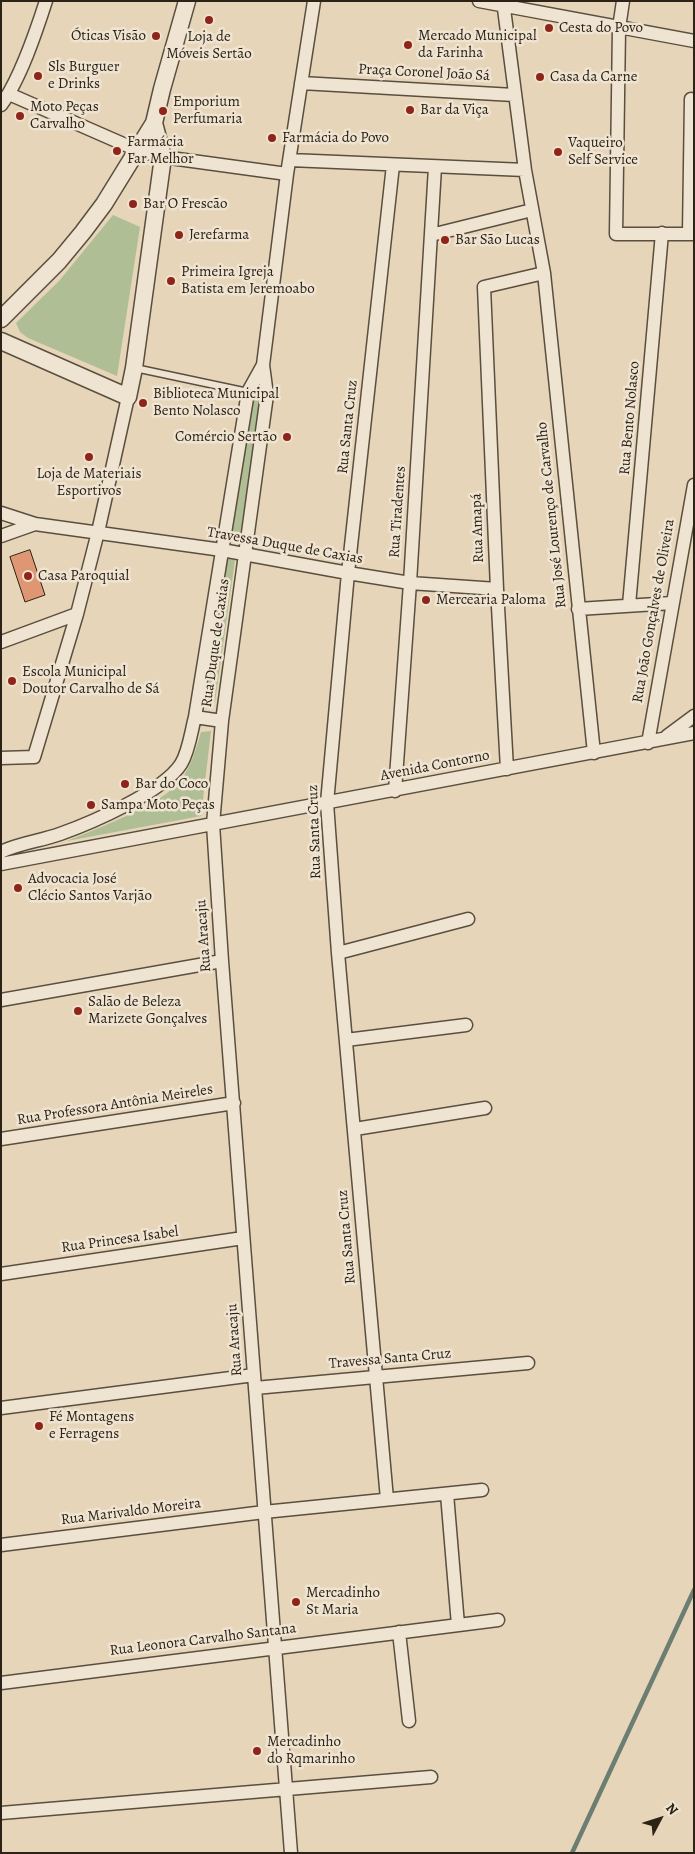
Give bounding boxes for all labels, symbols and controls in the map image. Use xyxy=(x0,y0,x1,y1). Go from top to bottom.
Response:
marker: Loja de Móveis Sertão xyxy=(203,14,215,26)
place label: Cesta do Povo xyxy=(559,19,643,37)
marker: Cesta do Povo xyxy=(543,22,555,34)
place label: Óticas Visão xyxy=(71,27,146,45)
place label: Mercado Municipal da Farinha xyxy=(418,27,537,62)
place label: Loja de Móveis Sertão xyxy=(166,28,252,63)
marker: Óticas Visão xyxy=(150,30,162,42)
marker: Mercado Municipal da Farinha xyxy=(402,39,414,51)
place label: Sls Burguer e Drinks xyxy=(48,58,119,93)
street label: Praça Coronel João Sá xyxy=(358,61,490,85)
place label: Casa da Carne xyxy=(550,68,637,86)
marker: Sls Burguer e Drinks xyxy=(32,70,44,82)
marker: Casa da Carne xyxy=(534,71,546,83)
place label: Emporium Perfumaria xyxy=(173,93,243,128)
place label: Moto Peças Carvalho xyxy=(30,98,99,133)
place label: Bar da Viça xyxy=(420,101,489,119)
marker: Bar da Viça xyxy=(404,104,416,116)
marker: Emporium Perfumaria xyxy=(157,105,169,117)
marker: Moto Peças Carvalho xyxy=(14,110,26,122)
place label: Farmácia do Povo xyxy=(282,129,389,147)
marker: Farmácia do Povo xyxy=(266,132,278,144)
place label: Farmácia Far Melhor xyxy=(127,133,194,168)
place label: Vaqueiro Self Service xyxy=(568,134,638,169)
marker: Farmácia Far Melhor xyxy=(111,145,123,157)
marker: Vaqueiro Self Service xyxy=(552,146,564,158)
place label: Bar O Frescão xyxy=(143,195,227,213)
marker: Bar O Frescão xyxy=(127,198,139,210)
place label: Jerefarma xyxy=(189,226,249,244)
marker: Jerefarma xyxy=(173,229,185,241)
place label: Bar São Lucas xyxy=(455,231,540,249)
marker: Bar São Lucas xyxy=(439,234,451,246)
place label: Primeira Igreja Batista em Jeremoabo xyxy=(181,263,315,298)
marker: Primeira Igreja Batista em Jeremoabo xyxy=(165,275,177,287)
street label: Rua Bento Nolasco xyxy=(616,360,644,476)
street label: Rua Santa Cruz xyxy=(334,379,362,475)
place label: Biblioteca Municipal Bento Nolasco xyxy=(153,385,279,420)
marker: Biblioteca Municipal Bento Nolasco xyxy=(137,397,149,409)
street label: Rua José Lourenço de Carvalho xyxy=(533,421,571,609)
place label: Comércio Sertão xyxy=(175,428,277,446)
marker: Comércio Sertão xyxy=(281,431,293,443)
marker: Loja de Materiais Esportivos xyxy=(83,451,95,463)
place label: Loja de Materiais Esportivos xyxy=(37,465,141,500)
street label: Rua Tiradentes xyxy=(386,465,410,559)
street label: Rua Amapá xyxy=(468,493,488,563)
street label: Rua João Gonçalves de Oliveira xyxy=(629,518,679,704)
street label: Travessa Duque de Caxias xyxy=(206,523,364,569)
place label: Casa Paroquial xyxy=(38,567,129,585)
marker: Casa Paroquial xyxy=(22,570,34,582)
street label: Rua Duque de Caxias xyxy=(198,578,234,708)
place label: Mercearia Paloma xyxy=(436,591,546,609)
marker: Mercearia Paloma xyxy=(420,594,432,606)
place label: Escola Municipal Doutor Carvalho de Sá xyxy=(22,663,160,698)
marker: Escola Municipal Doutor Carvalho de Sá xyxy=(6,675,18,687)
street label: Avenida Contorno xyxy=(379,747,491,785)
place label: Bar do Coco xyxy=(135,775,208,793)
marker: Bar do Coco xyxy=(119,778,131,790)
street label: Rua Santa Cruz xyxy=(304,785,326,879)
place label: Sampa Moto Peças xyxy=(101,796,215,814)
marker: Sampa Moto Peças xyxy=(85,799,97,811)
place label: Advocacia José Clécio Santos Varjão xyxy=(28,870,152,905)
marker: Advocacia José Clécio Santos Varjão xyxy=(12,882,24,894)
street label: Rua Aracaju xyxy=(192,899,216,973)
place label: Salão de Beleza Marizete Gonçalves xyxy=(88,993,207,1028)
marker: Salão de Beleza Marizete Gonçalves xyxy=(72,1005,84,1017)
street label: Rua Professora Antônia Meireles xyxy=(16,1081,214,1129)
street label: Rua Santa Cruz xyxy=(334,1189,360,1285)
street label: Rua Princesa Isabel xyxy=(60,1223,180,1257)
street label: Rua Aracaju xyxy=(223,1303,247,1377)
street label: Travessa Santa Cruz xyxy=(328,1345,452,1373)
place label: Fé Montagens e Ferragens xyxy=(49,1408,134,1443)
marker: Fé Montagens e Ferragens xyxy=(33,1420,45,1432)
street label: Rua Marivaldo Moreira xyxy=(60,1494,202,1530)
place label: Mercadinho St Maria xyxy=(306,1584,380,1619)
marker: Mercadinho St Maria xyxy=(290,1596,302,1608)
street label: Rua Leonora Carvalho Santana xyxy=(109,1620,297,1660)
place label: Mercadinho do Rqmarinho xyxy=(267,1733,355,1768)
marker: Mercadinho do Rqmarinho xyxy=(251,1745,263,1757)
north arrow xyxy=(635,1794,685,1844)
text: N xyxy=(661,1799,682,1819)

